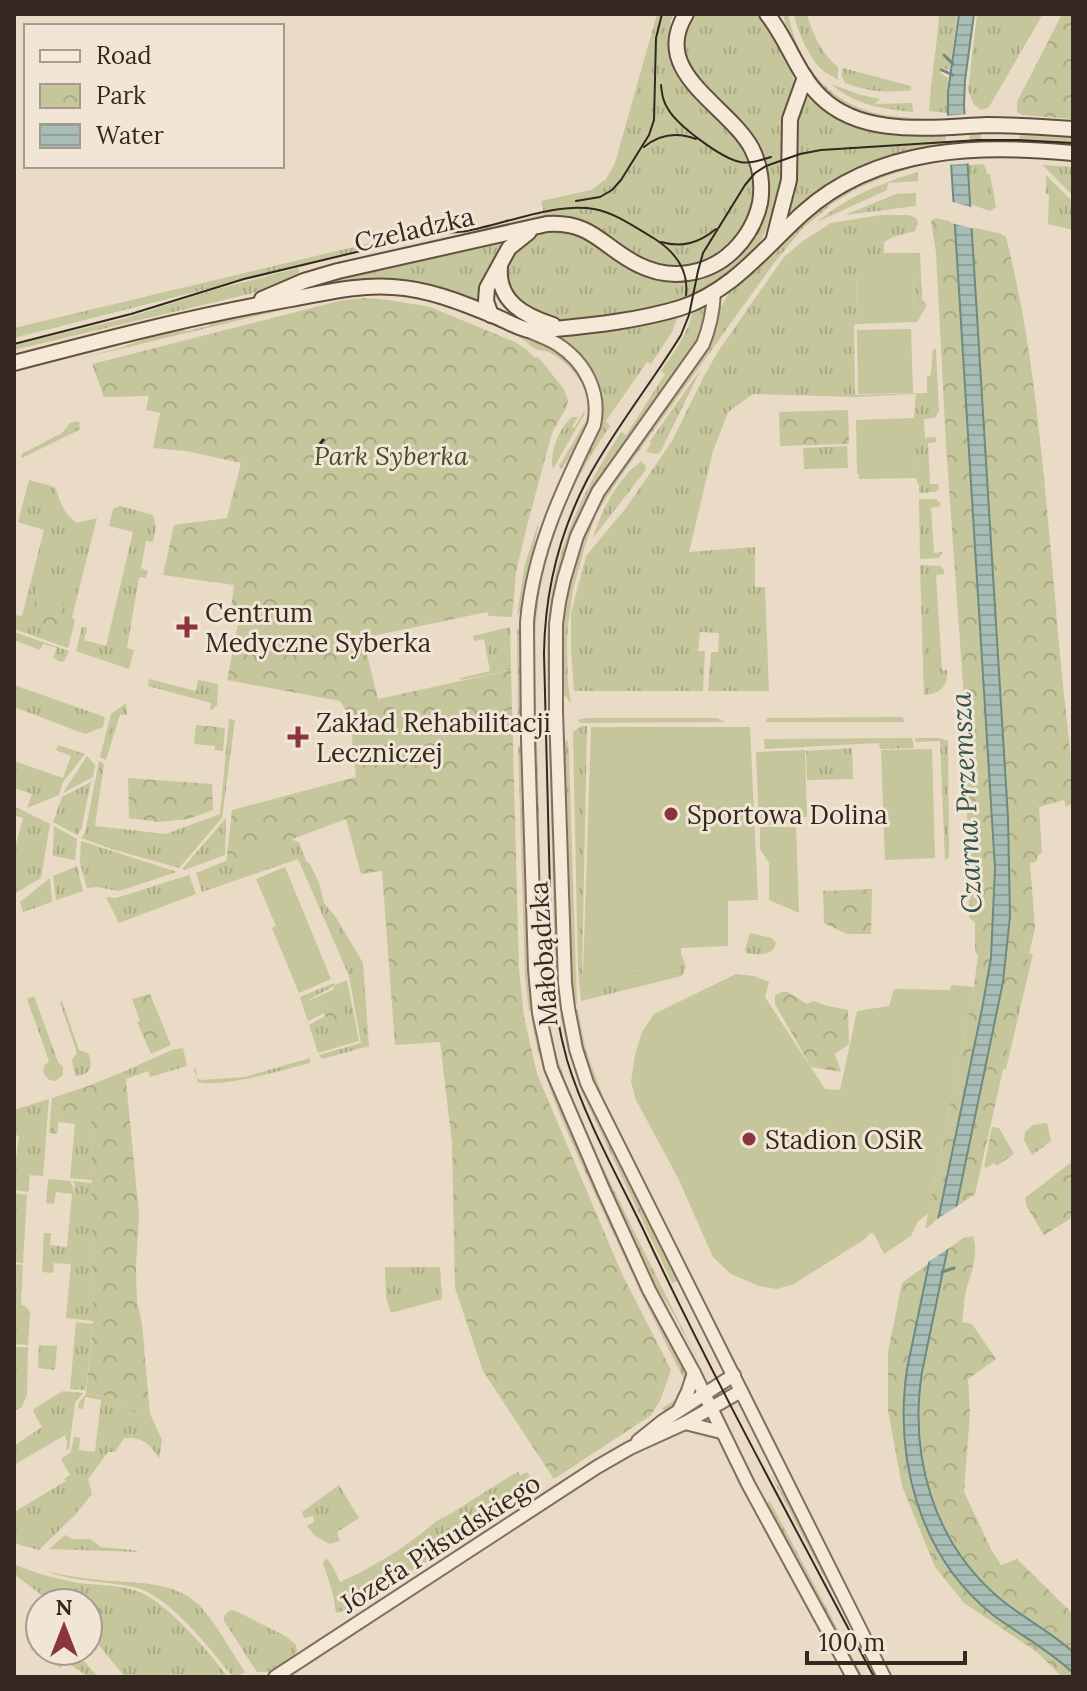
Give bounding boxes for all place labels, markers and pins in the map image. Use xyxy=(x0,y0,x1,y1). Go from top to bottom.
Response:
place label: Centrum Medyczne Syberka xyxy=(205,596,431,659)
marker: Centrum Medyczne Syberka xyxy=(176,616,198,638)
place label: Zakład Rehabilitacji Leczniczej xyxy=(316,706,551,769)
marker: Zakład Rehabilitacji Leczniczej xyxy=(287,726,309,748)
place label: Sportowa Dolina xyxy=(687,798,888,831)
marker: Sportowa Dolina xyxy=(662,805,680,823)
place label: Stadion OSiR xyxy=(765,1123,923,1156)
marker: Stadion OSiR xyxy=(740,1130,758,1148)

